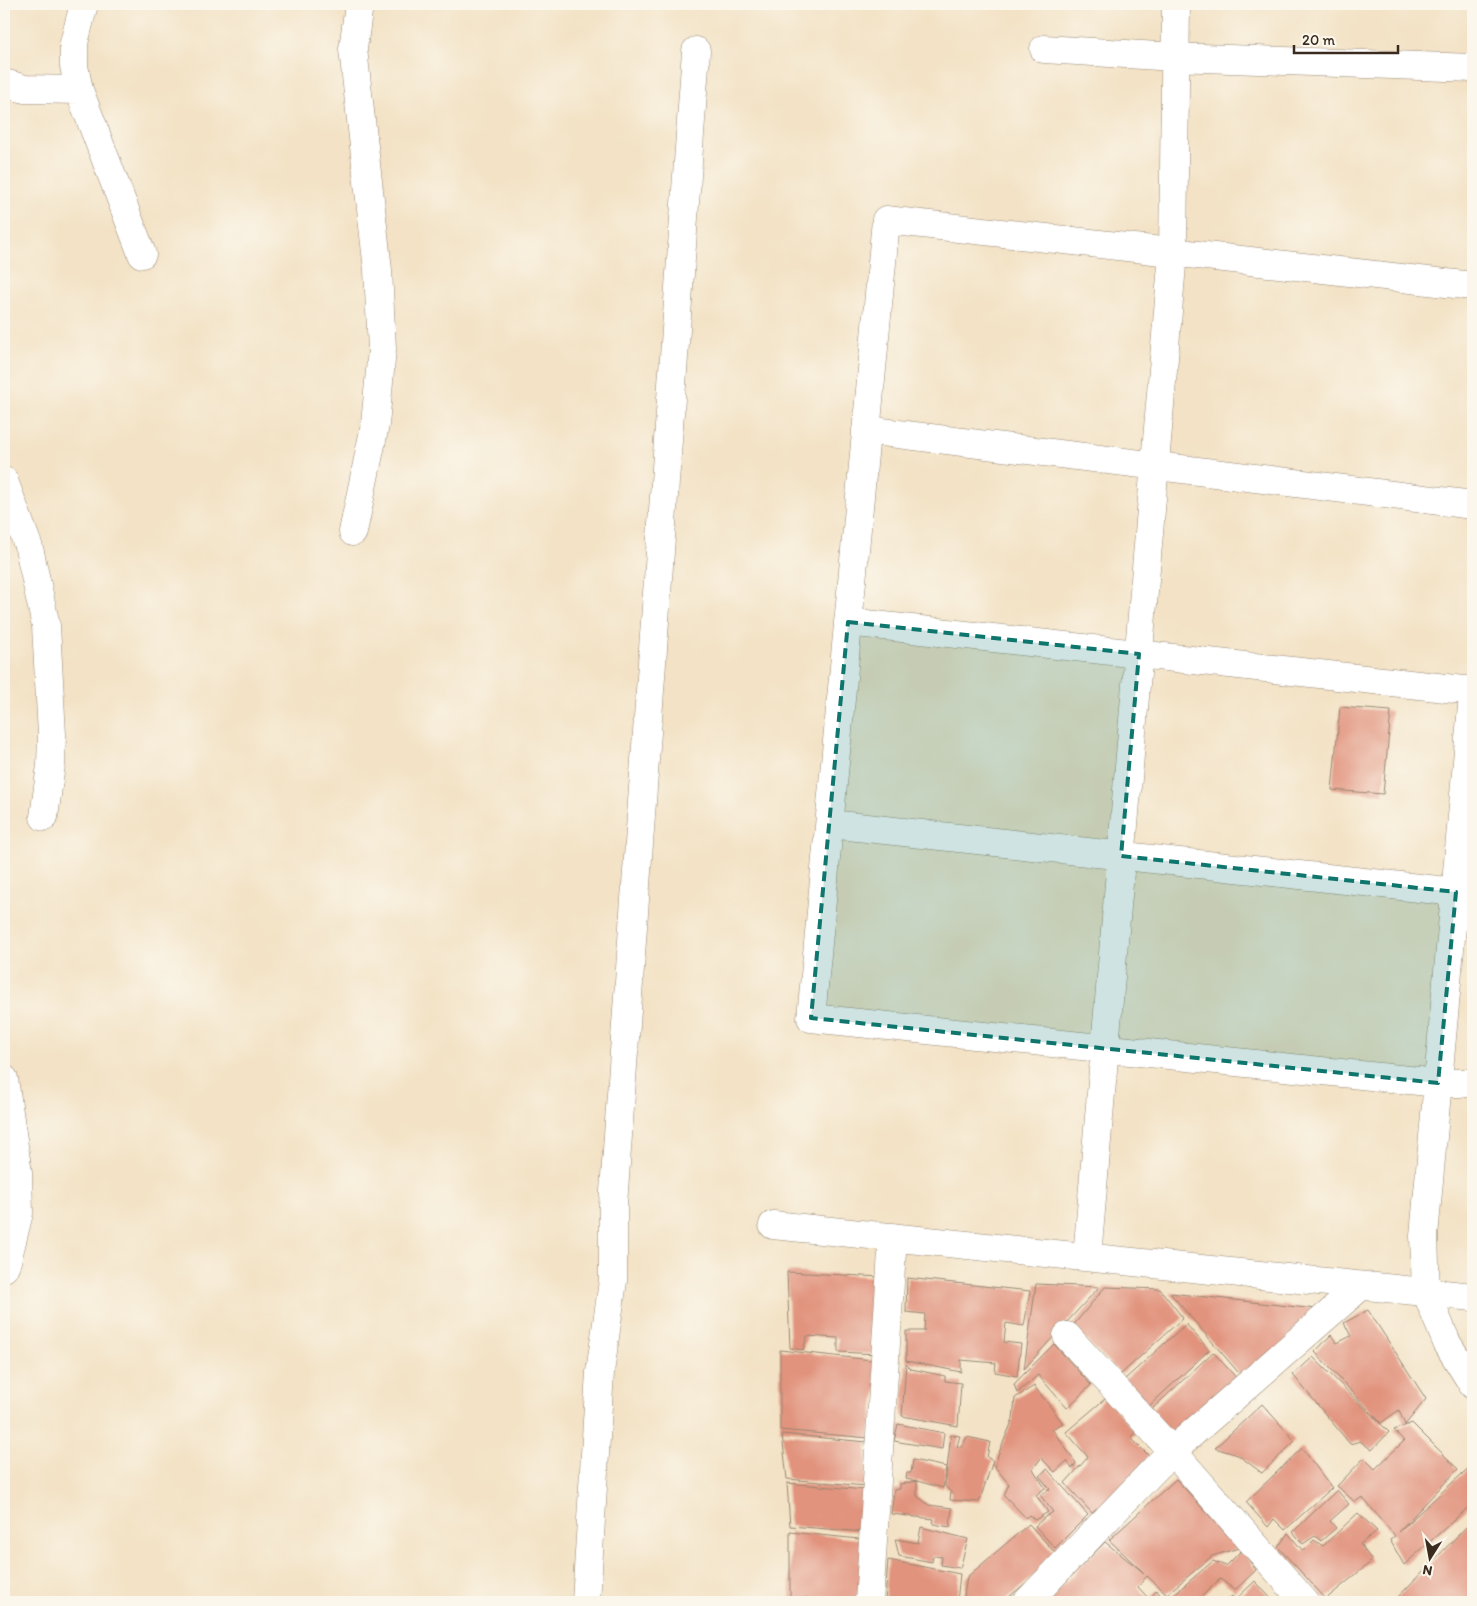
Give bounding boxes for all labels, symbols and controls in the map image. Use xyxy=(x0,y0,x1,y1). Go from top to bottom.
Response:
scale bar xyxy=(1294,22,1398,54)
text: 20 m xyxy=(1302,31,1336,49)
north arrow xyxy=(1404,1534,1454,1584)
text: N xyxy=(1421,1561,1434,1580)

